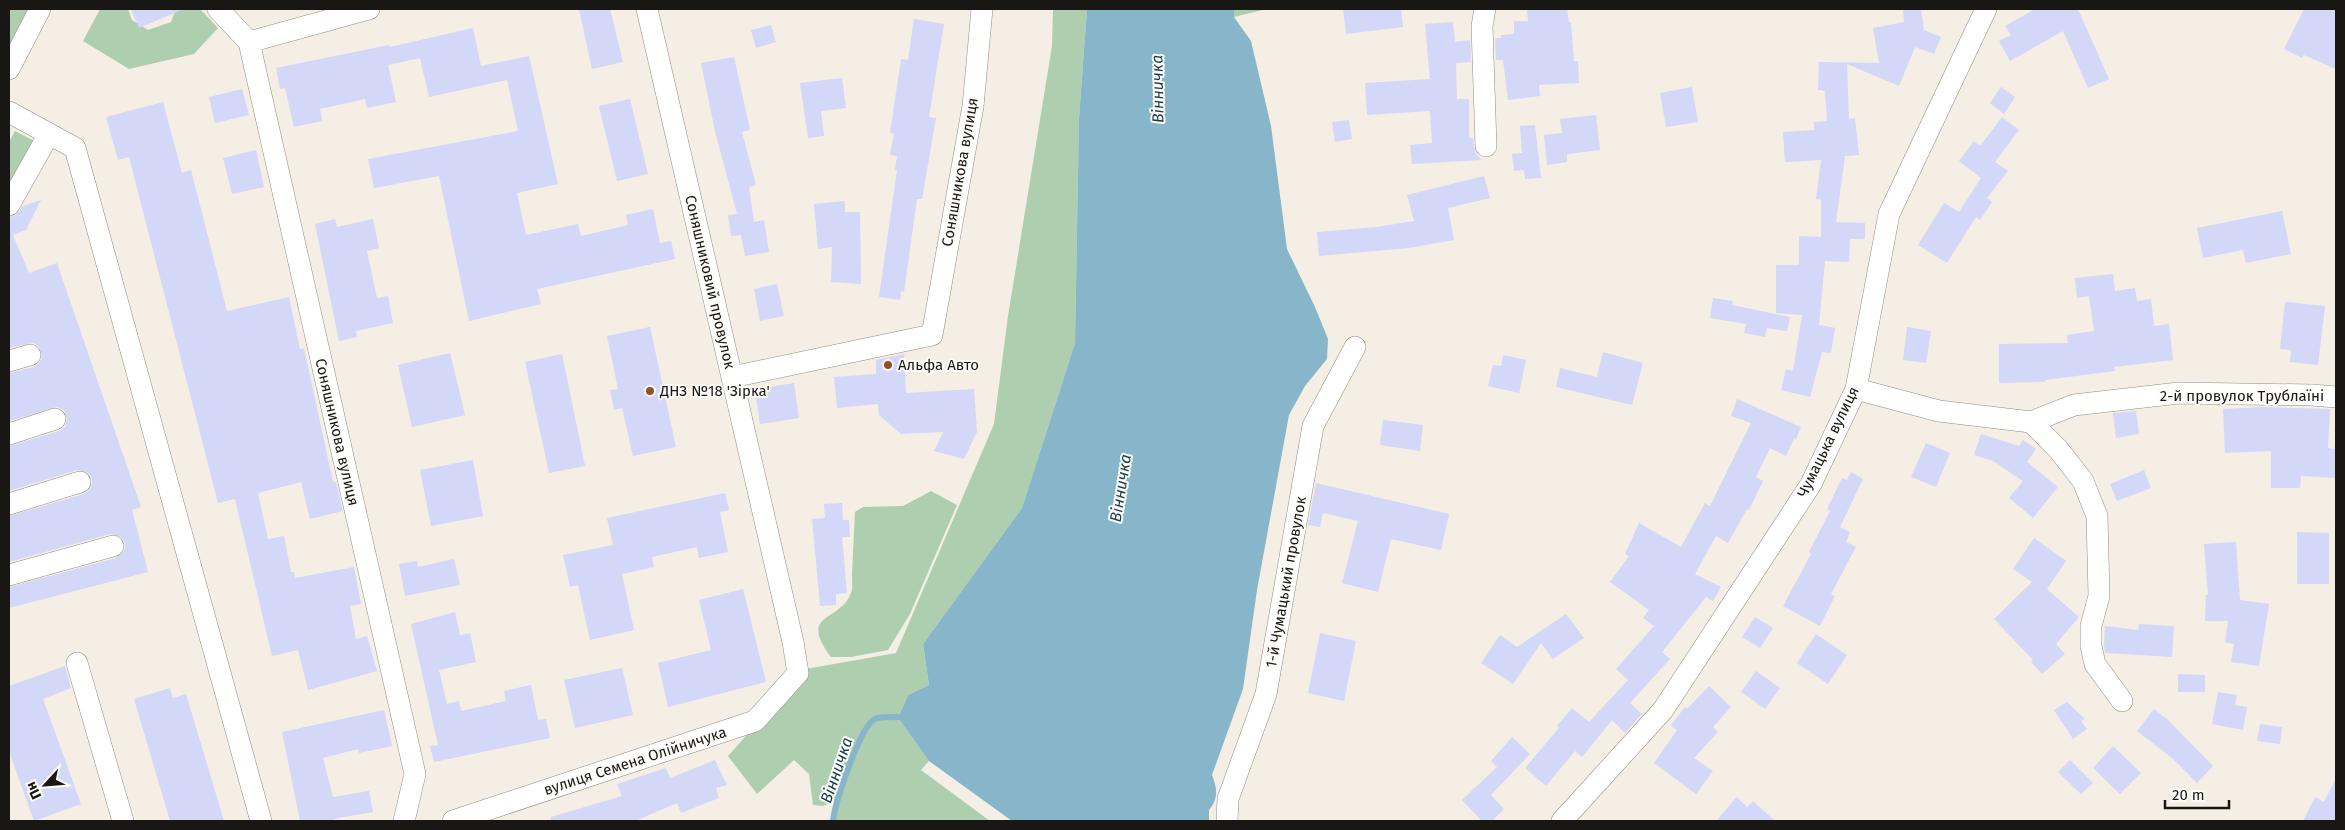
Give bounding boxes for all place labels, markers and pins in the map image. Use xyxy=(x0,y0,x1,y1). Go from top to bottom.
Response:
place label: Альфа Авто xyxy=(898,356,979,374)
marker: Альфа Авто xyxy=(882,359,894,371)
place label: ДНЗ №18 'Зірка' xyxy=(659,382,770,400)
marker: ДНЗ №18 'Зірка' xyxy=(644,385,656,397)

